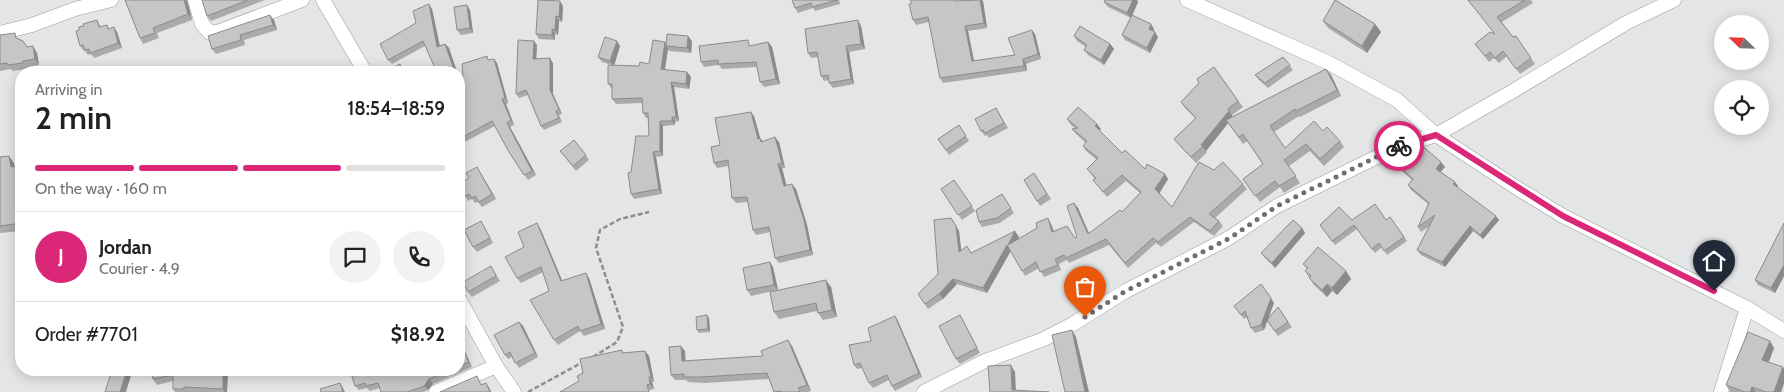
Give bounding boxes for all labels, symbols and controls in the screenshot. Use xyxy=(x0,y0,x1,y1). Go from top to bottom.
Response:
north arrow xyxy=(1714,15,1769,70)
map controls xyxy=(1714,15,1769,135)
text: Arriving in xyxy=(35,80,102,99)
button: locate xyxy=(1714,80,1769,135)
text: 18:54–18:59 xyxy=(347,97,445,120)
text: 2 min xyxy=(35,98,112,137)
courier xyxy=(1374,121,1424,171)
icon: bike xyxy=(1385,132,1413,160)
text: On the way · 160 m xyxy=(35,179,167,198)
button: chat xyxy=(329,231,381,283)
button: phone xyxy=(393,231,445,283)
text: Jordan xyxy=(99,236,152,259)
pin xyxy=(1693,240,1735,291)
text: J xyxy=(58,245,64,268)
icon: home xyxy=(1700,247,1728,275)
text: Courier · 4.9 xyxy=(99,259,180,278)
pin xyxy=(1064,266,1106,317)
icon: bag xyxy=(1071,273,1099,301)
text: Order #7701 xyxy=(35,323,138,346)
text: $18.92 xyxy=(391,323,445,346)

